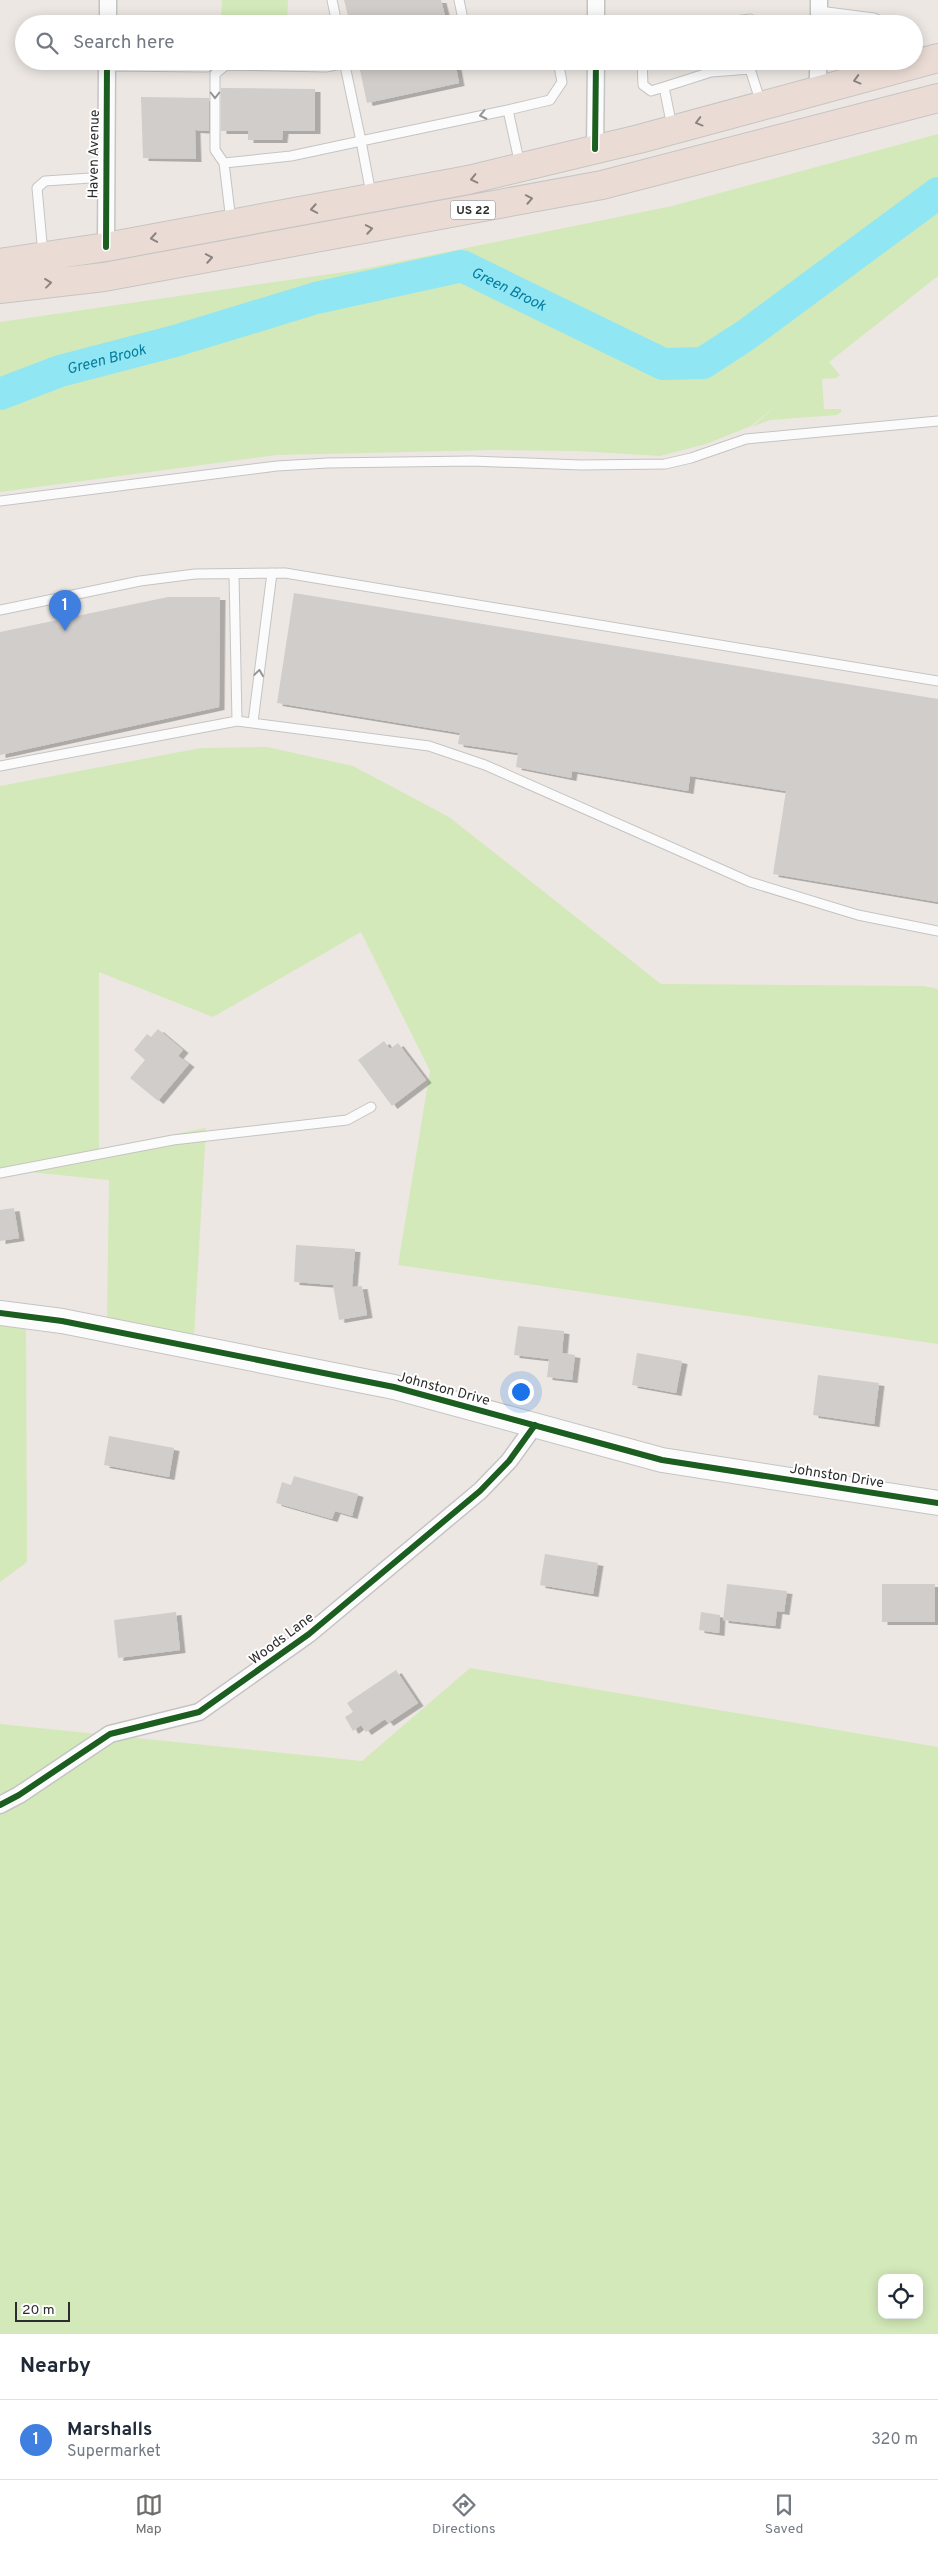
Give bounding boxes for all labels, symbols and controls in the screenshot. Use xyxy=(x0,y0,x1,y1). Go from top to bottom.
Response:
search box xyxy=(15,15,923,70)
icon: search xyxy=(33,29,61,57)
text: Search here xyxy=(73,31,175,55)
one-way arrow xyxy=(853,74,862,85)
one-way arrow xyxy=(210,92,220,99)
street label: Haven Avenue xyxy=(85,109,104,199)
one-way arrow xyxy=(479,110,488,120)
one-way arrow xyxy=(696,117,704,127)
one-way arrow xyxy=(469,173,478,184)
one-way arrow xyxy=(524,195,533,205)
road number: US 22 xyxy=(450,200,496,220)
one-way arrow xyxy=(309,203,318,213)
one-way arrow xyxy=(364,225,373,235)
one-way arrow xyxy=(150,232,158,242)
one-way arrow xyxy=(204,253,213,263)
water label: Green Brook xyxy=(468,264,549,317)
one-way arrow xyxy=(45,278,53,289)
water label: Green Brook xyxy=(65,341,149,380)
pin: 1 xyxy=(49,590,81,631)
one-way arrow xyxy=(253,669,264,677)
street label: Johnston Drive xyxy=(396,1369,492,1410)
your location xyxy=(508,1379,534,1405)
street label: Johnston Drive xyxy=(788,1461,885,1492)
street label: Woods Lane xyxy=(246,1609,317,1669)
map controls xyxy=(878,2274,923,2319)
button: locate xyxy=(878,2274,923,2319)
scale bar xyxy=(15,2299,70,2322)
text: 20 m xyxy=(22,2302,55,2319)
text: Nearby xyxy=(20,2353,91,2380)
text: Marshalls xyxy=(67,2418,152,2442)
text: 1 xyxy=(33,2430,39,2450)
text: 320 m xyxy=(871,2430,918,2450)
text: Supermarket xyxy=(67,2442,161,2462)
tab: Map xyxy=(135,2491,163,2538)
tab: Directions xyxy=(432,2491,496,2538)
tab: Saved xyxy=(765,2491,803,2538)

